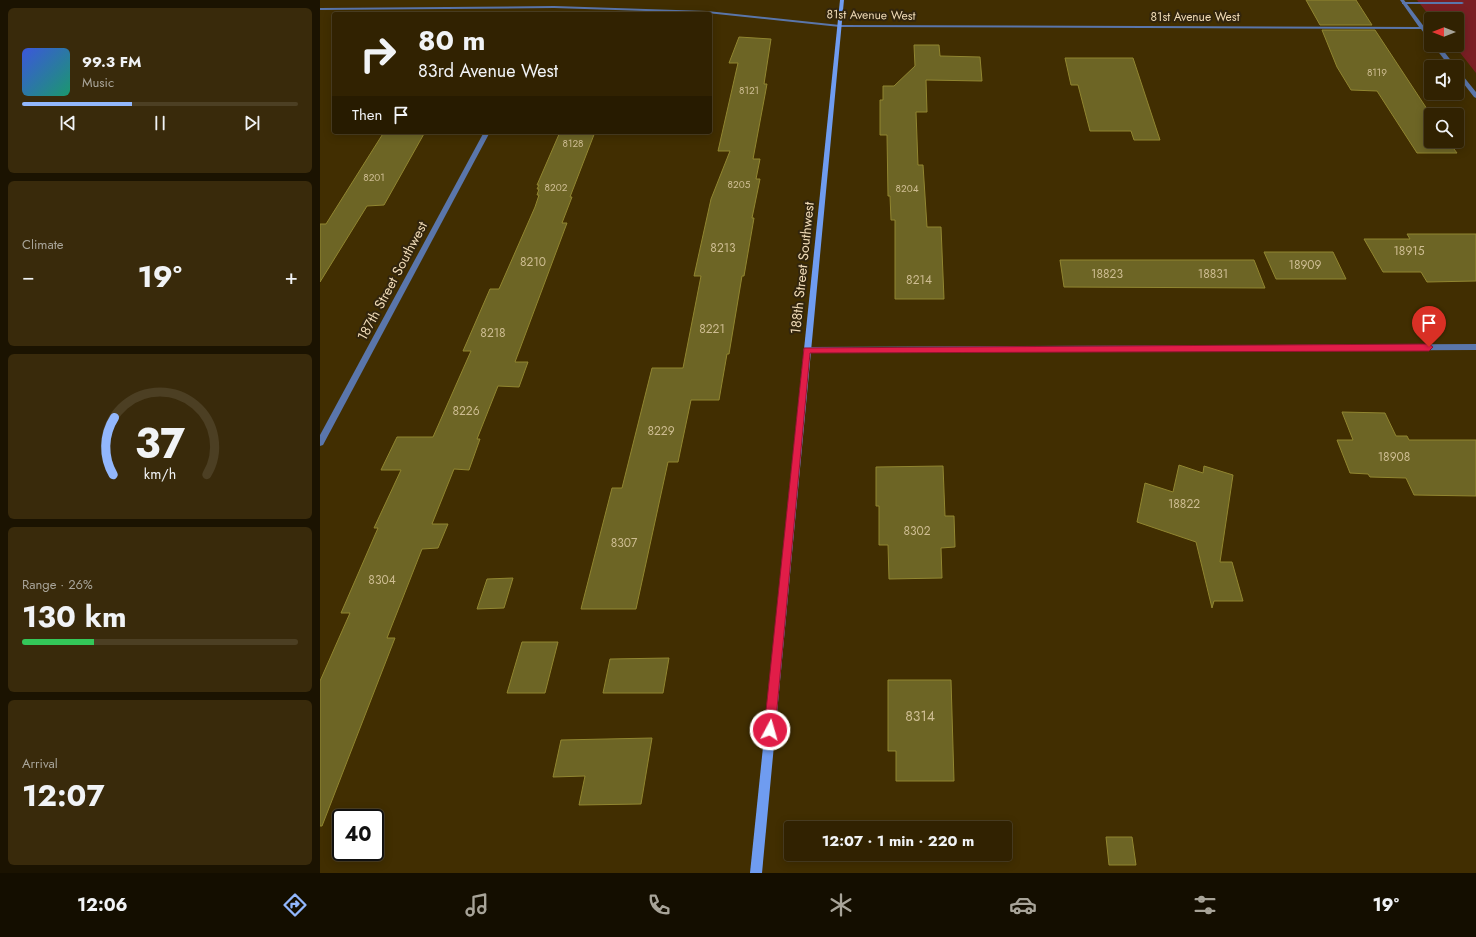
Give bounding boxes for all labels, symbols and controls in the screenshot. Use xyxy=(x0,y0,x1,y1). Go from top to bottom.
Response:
street label: 81st Avenue West xyxy=(826,5,916,25)
street label: 81st Avenue West xyxy=(1150,8,1240,26)
north arrow xyxy=(1424,12,1464,52)
map controls xyxy=(1424,12,1464,148)
text: 80 m xyxy=(418,20,485,61)
icon: right xyxy=(352,28,404,80)
text: 99.3 FM xyxy=(82,51,141,73)
text: 83rd Avenue West xyxy=(418,58,558,84)
button: sound xyxy=(1424,60,1464,100)
house number: 8119 xyxy=(1367,65,1387,80)
text: Music xyxy=(82,73,114,92)
house number: 8121 xyxy=(739,83,759,98)
text: Then xyxy=(352,104,382,126)
icon: arrive xyxy=(390,104,412,126)
button: search xyxy=(1424,108,1464,148)
icon: previous xyxy=(57,112,79,134)
icon: pause xyxy=(149,112,171,134)
icon: next xyxy=(241,112,263,134)
house number: 8128 xyxy=(562,136,584,151)
house number: 8201 xyxy=(363,170,385,185)
house number: 8205 xyxy=(728,177,751,192)
house number: 8202 xyxy=(545,180,568,195)
house number: 8204 xyxy=(896,181,919,196)
street label: 188th Street Southwest xyxy=(785,200,819,335)
street label: 187th Street Southwest xyxy=(352,217,432,344)
text: Climate xyxy=(22,235,63,254)
house number: 8213 xyxy=(710,239,736,257)
house number: 18915 xyxy=(1393,242,1425,260)
house number: 8210 xyxy=(520,253,546,271)
text: 19° xyxy=(138,255,182,298)
house number: 18909 xyxy=(1289,256,1322,274)
text: − xyxy=(22,260,35,292)
text: + xyxy=(284,260,298,292)
house number: 18823 xyxy=(1091,265,1123,283)
house number: 18831 xyxy=(1198,265,1228,283)
house number: 8214 xyxy=(906,271,932,289)
pin xyxy=(1412,306,1446,347)
icon: arrive xyxy=(1418,312,1440,334)
house number: 8221 xyxy=(699,320,725,338)
house number: 8218 xyxy=(480,324,506,342)
house number: 8226 xyxy=(452,402,480,420)
text: 37 xyxy=(135,412,185,473)
house number: 8229 xyxy=(647,422,675,440)
house number: 18908 xyxy=(1378,448,1410,466)
text: km/h xyxy=(144,463,176,483)
house number: 18822 xyxy=(1168,495,1200,513)
house number: 8302 xyxy=(903,522,931,540)
house number: 8307 xyxy=(611,534,638,552)
house number: 8304 xyxy=(368,571,396,589)
text: Range · 26% xyxy=(22,575,93,594)
text: 130 km xyxy=(22,595,127,638)
house number: 8314 xyxy=(905,706,935,726)
position arrow xyxy=(749,709,791,751)
text: Arrival xyxy=(22,754,58,773)
text: 12:07 xyxy=(22,774,105,817)
speed limit sign: 40 xyxy=(332,809,384,861)
text: 12:07 · 1 min · 220 m xyxy=(822,830,974,852)
icon: directions xyxy=(281,891,309,919)
icon: music xyxy=(463,891,491,919)
icon: phone xyxy=(645,891,673,919)
icon: climate xyxy=(827,891,855,919)
icon: car xyxy=(1009,891,1037,919)
icon: filters xyxy=(1191,891,1219,919)
text: 12:06 xyxy=(77,892,128,918)
text: 19° xyxy=(1372,892,1399,918)

